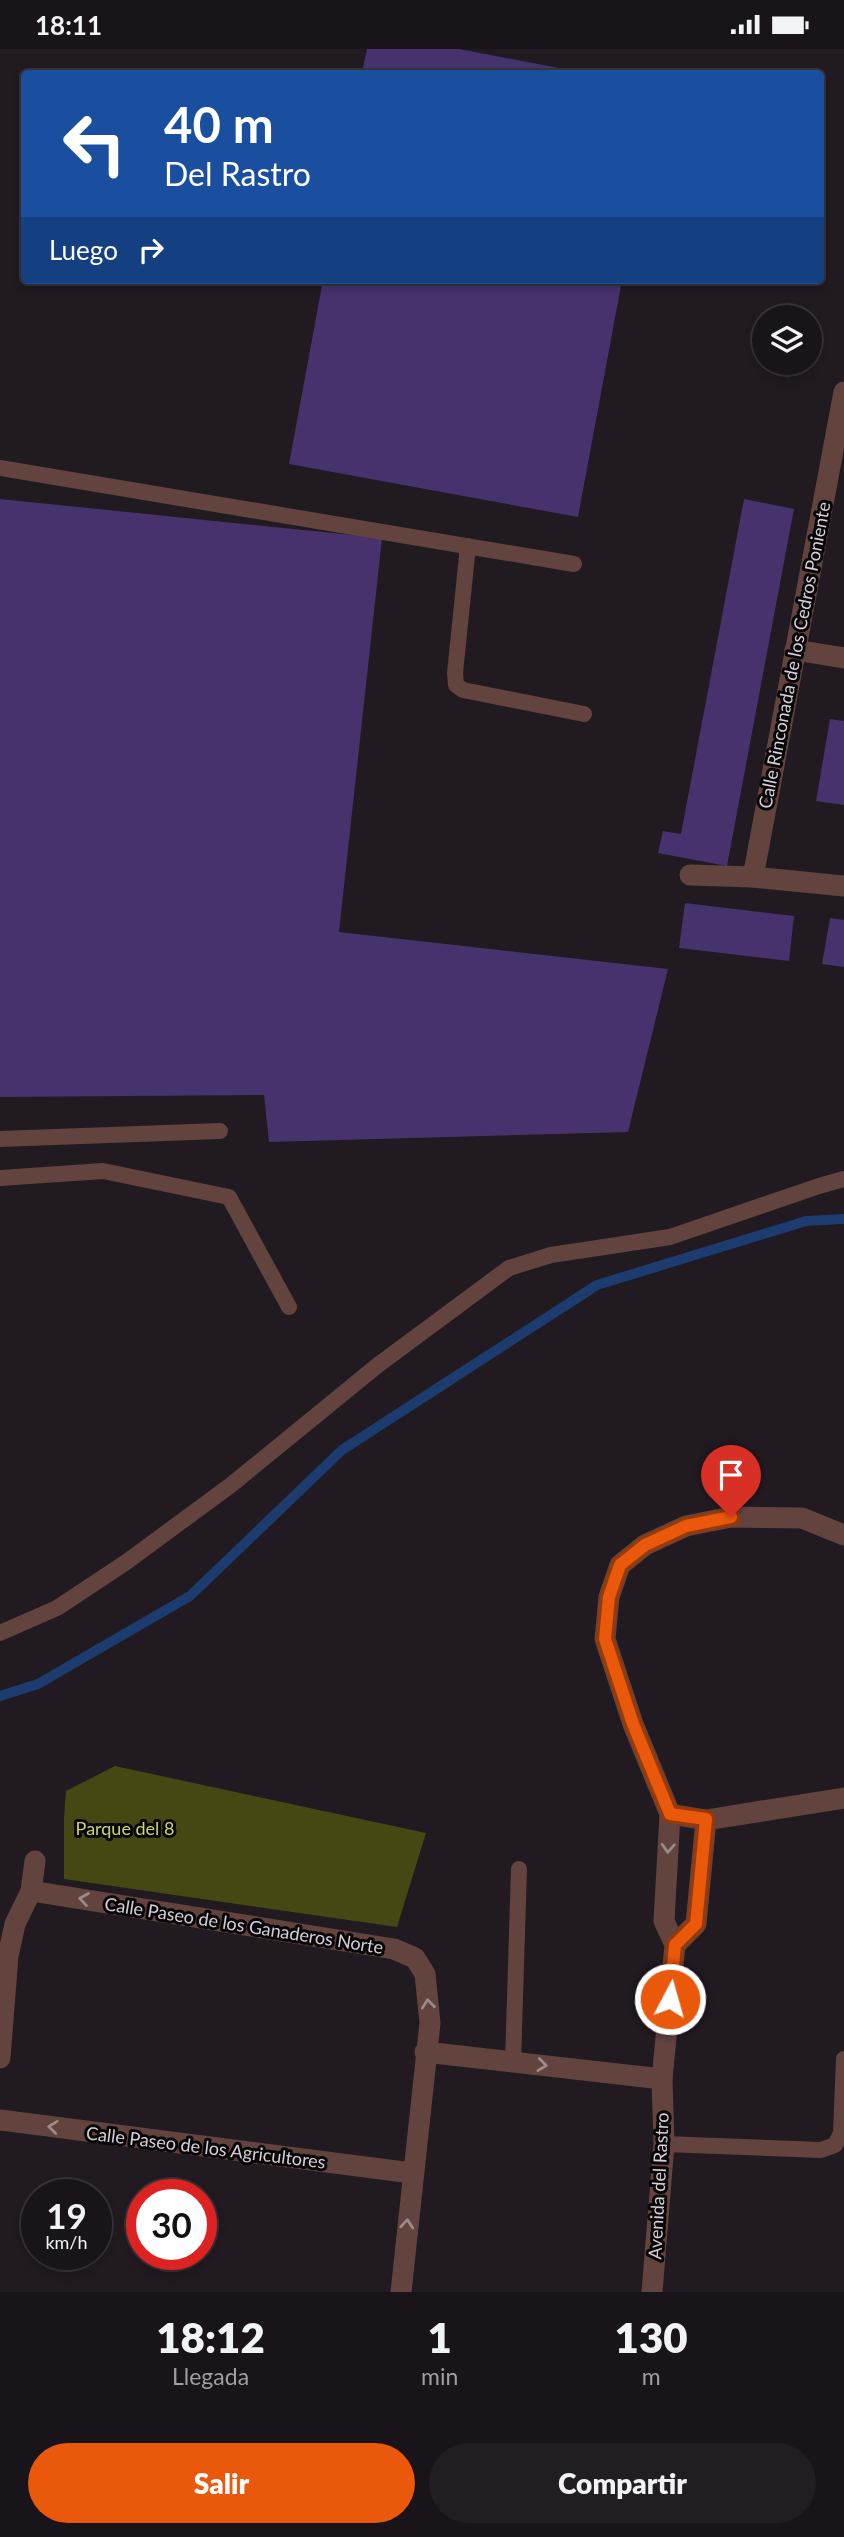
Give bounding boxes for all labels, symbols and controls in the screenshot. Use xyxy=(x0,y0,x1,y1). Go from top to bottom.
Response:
text: 18:11 xyxy=(35,9,102,41)
text: 40 m xyxy=(164,95,274,153)
icon: left xyxy=(49,98,140,189)
text: Del Rastro xyxy=(164,154,311,193)
icon: right xyxy=(132,231,170,269)
text: Luego xyxy=(49,234,118,266)
map controls xyxy=(752,305,822,375)
button: layers xyxy=(752,305,822,375)
street label: Calle Rinconada de los Cedros Poniente xyxy=(753,500,835,810)
pin xyxy=(701,1445,761,1517)
icon: arrive xyxy=(712,1456,750,1494)
park label: Parque del 8 xyxy=(76,1817,174,1839)
one-way arrow xyxy=(661,1843,676,1854)
one-way arrow xyxy=(78,1892,90,1907)
street label: Calle Paseo de los Ganaderos Norte xyxy=(103,1892,385,1958)
position arrow xyxy=(633,1962,707,2036)
one-way arrow xyxy=(421,1998,436,2009)
one-way arrow xyxy=(536,2058,548,2073)
street label: Avenida del Rastro xyxy=(643,2112,673,2260)
one-way arrow xyxy=(47,2120,58,2135)
street label: Calle Paseo de los Agricultores xyxy=(85,2121,327,2173)
speed limit sign: 30 xyxy=(126,2179,217,2270)
text: 19 xyxy=(46,2194,87,2236)
one-way arrow xyxy=(399,2218,414,2229)
text: km/h xyxy=(45,2231,88,2253)
text: 18:12 xyxy=(156,2312,265,2362)
text: 1 xyxy=(428,2312,452,2362)
text: 130 xyxy=(615,2312,688,2362)
text: Llegada xyxy=(172,2362,249,2390)
text: min xyxy=(421,2362,458,2390)
text: m xyxy=(642,2362,661,2390)
button: Salir xyxy=(28,2443,415,2523)
button: Compartir xyxy=(429,2443,816,2523)

